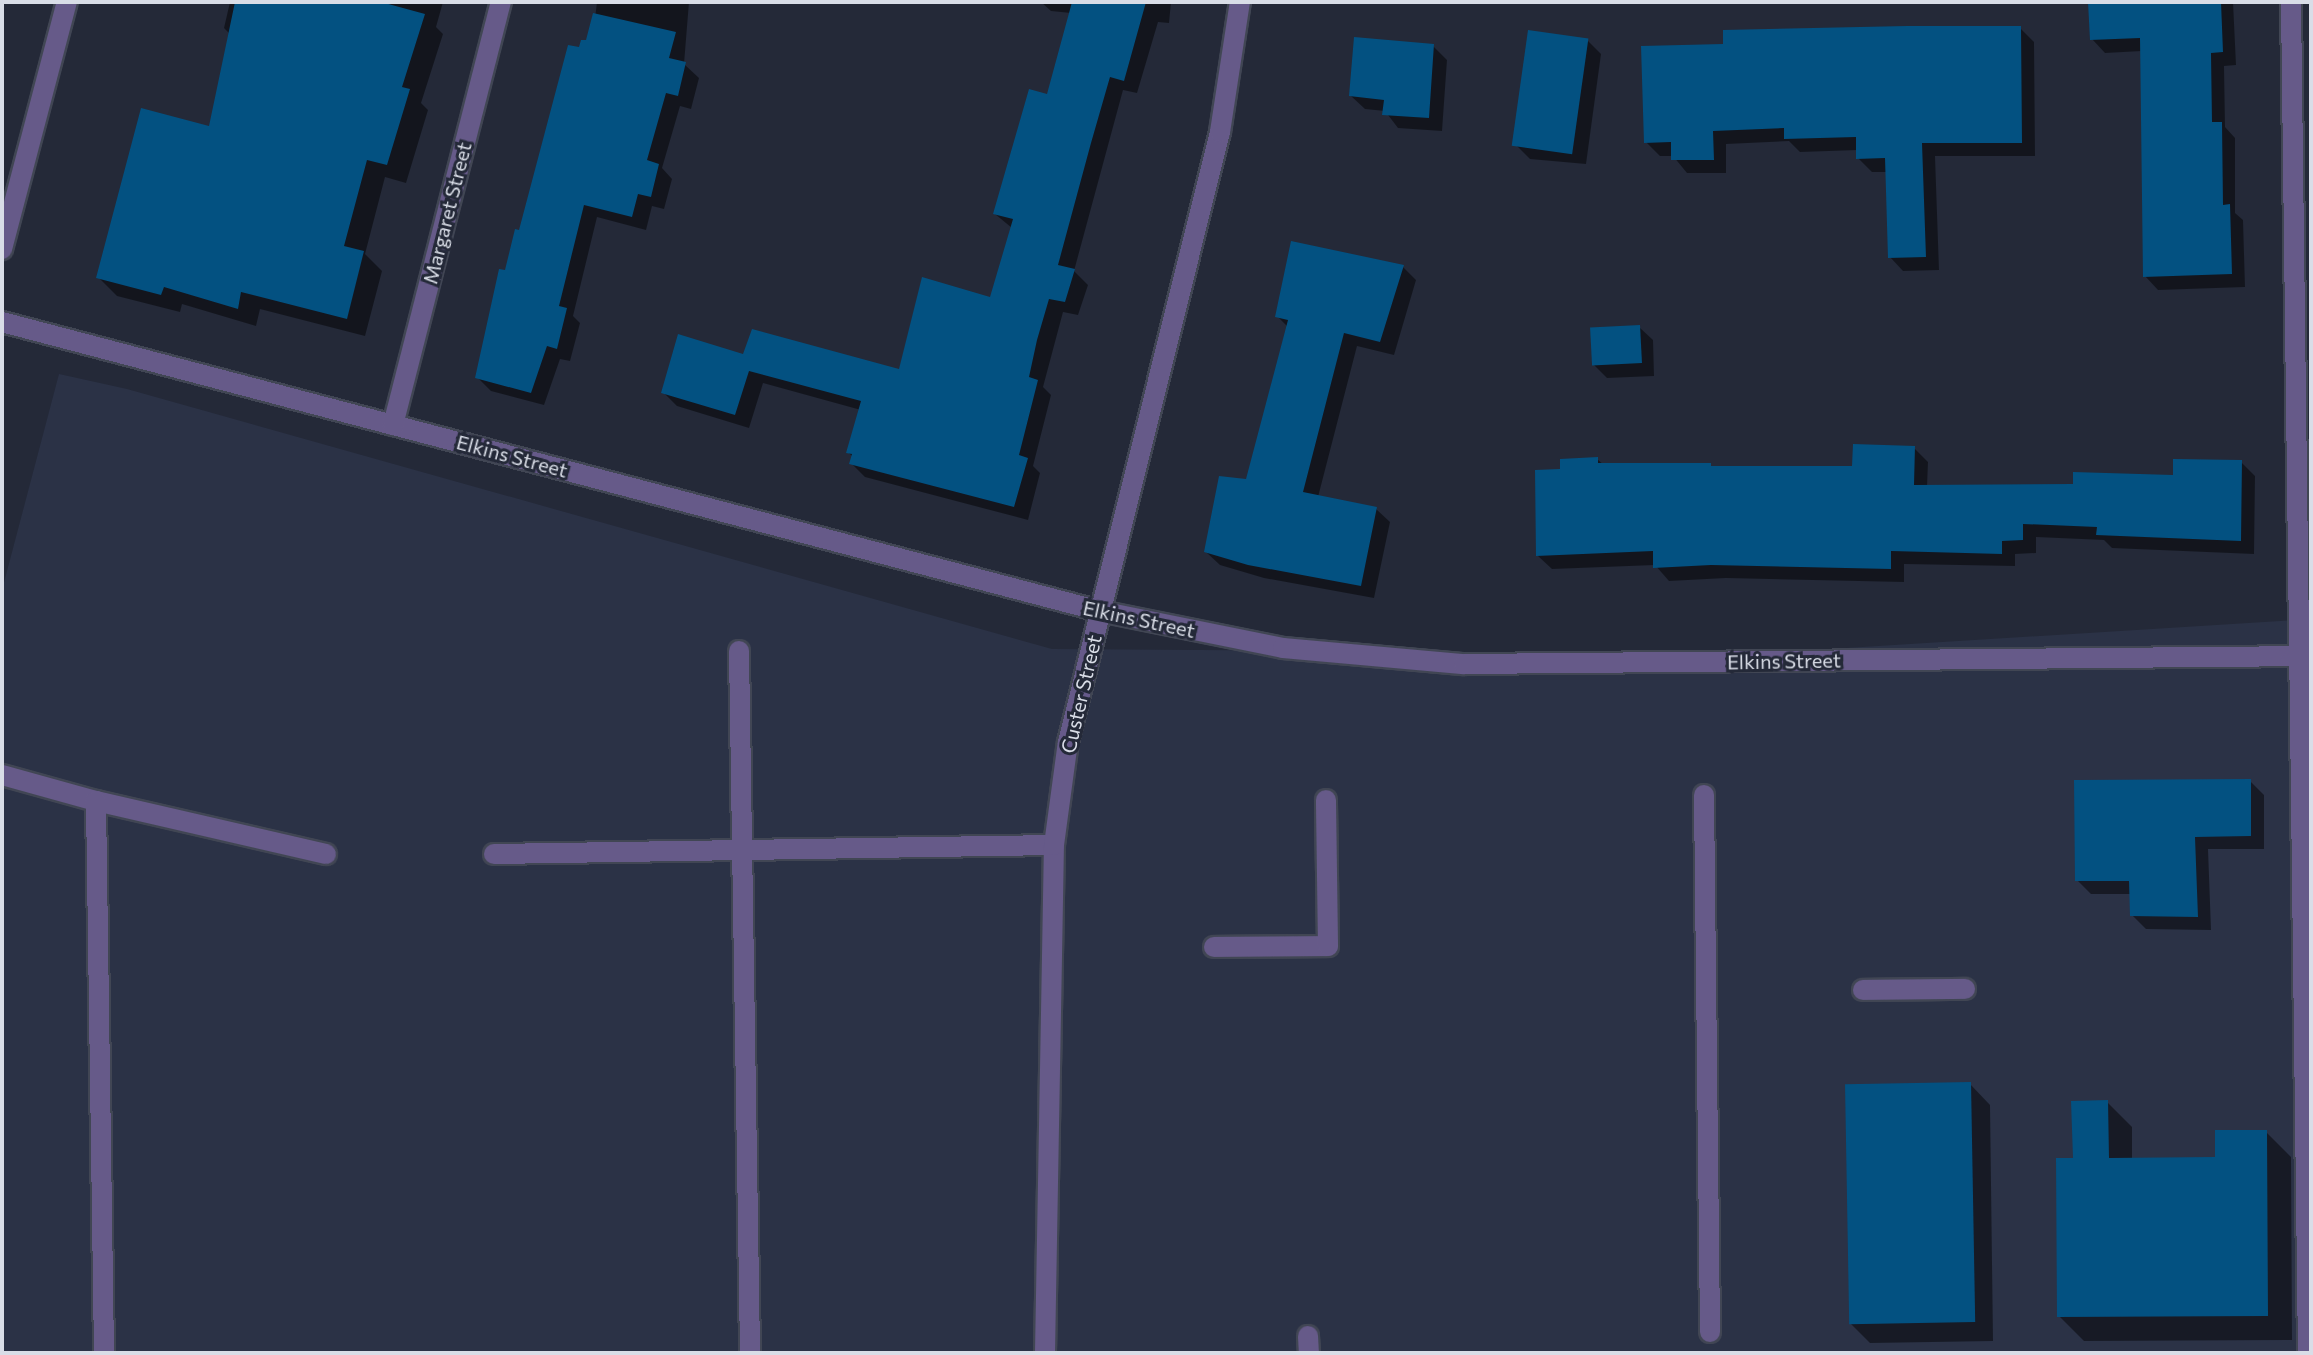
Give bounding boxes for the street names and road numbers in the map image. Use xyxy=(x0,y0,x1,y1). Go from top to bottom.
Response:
street label: Margaret Street xyxy=(418,140,476,286)
street label: Elkins Street xyxy=(454,430,570,482)
street label: Elkins Street xyxy=(1081,595,1197,643)
street label: Custer Street xyxy=(1056,632,1106,756)
street label: Elkins Street xyxy=(1727,648,1841,674)

